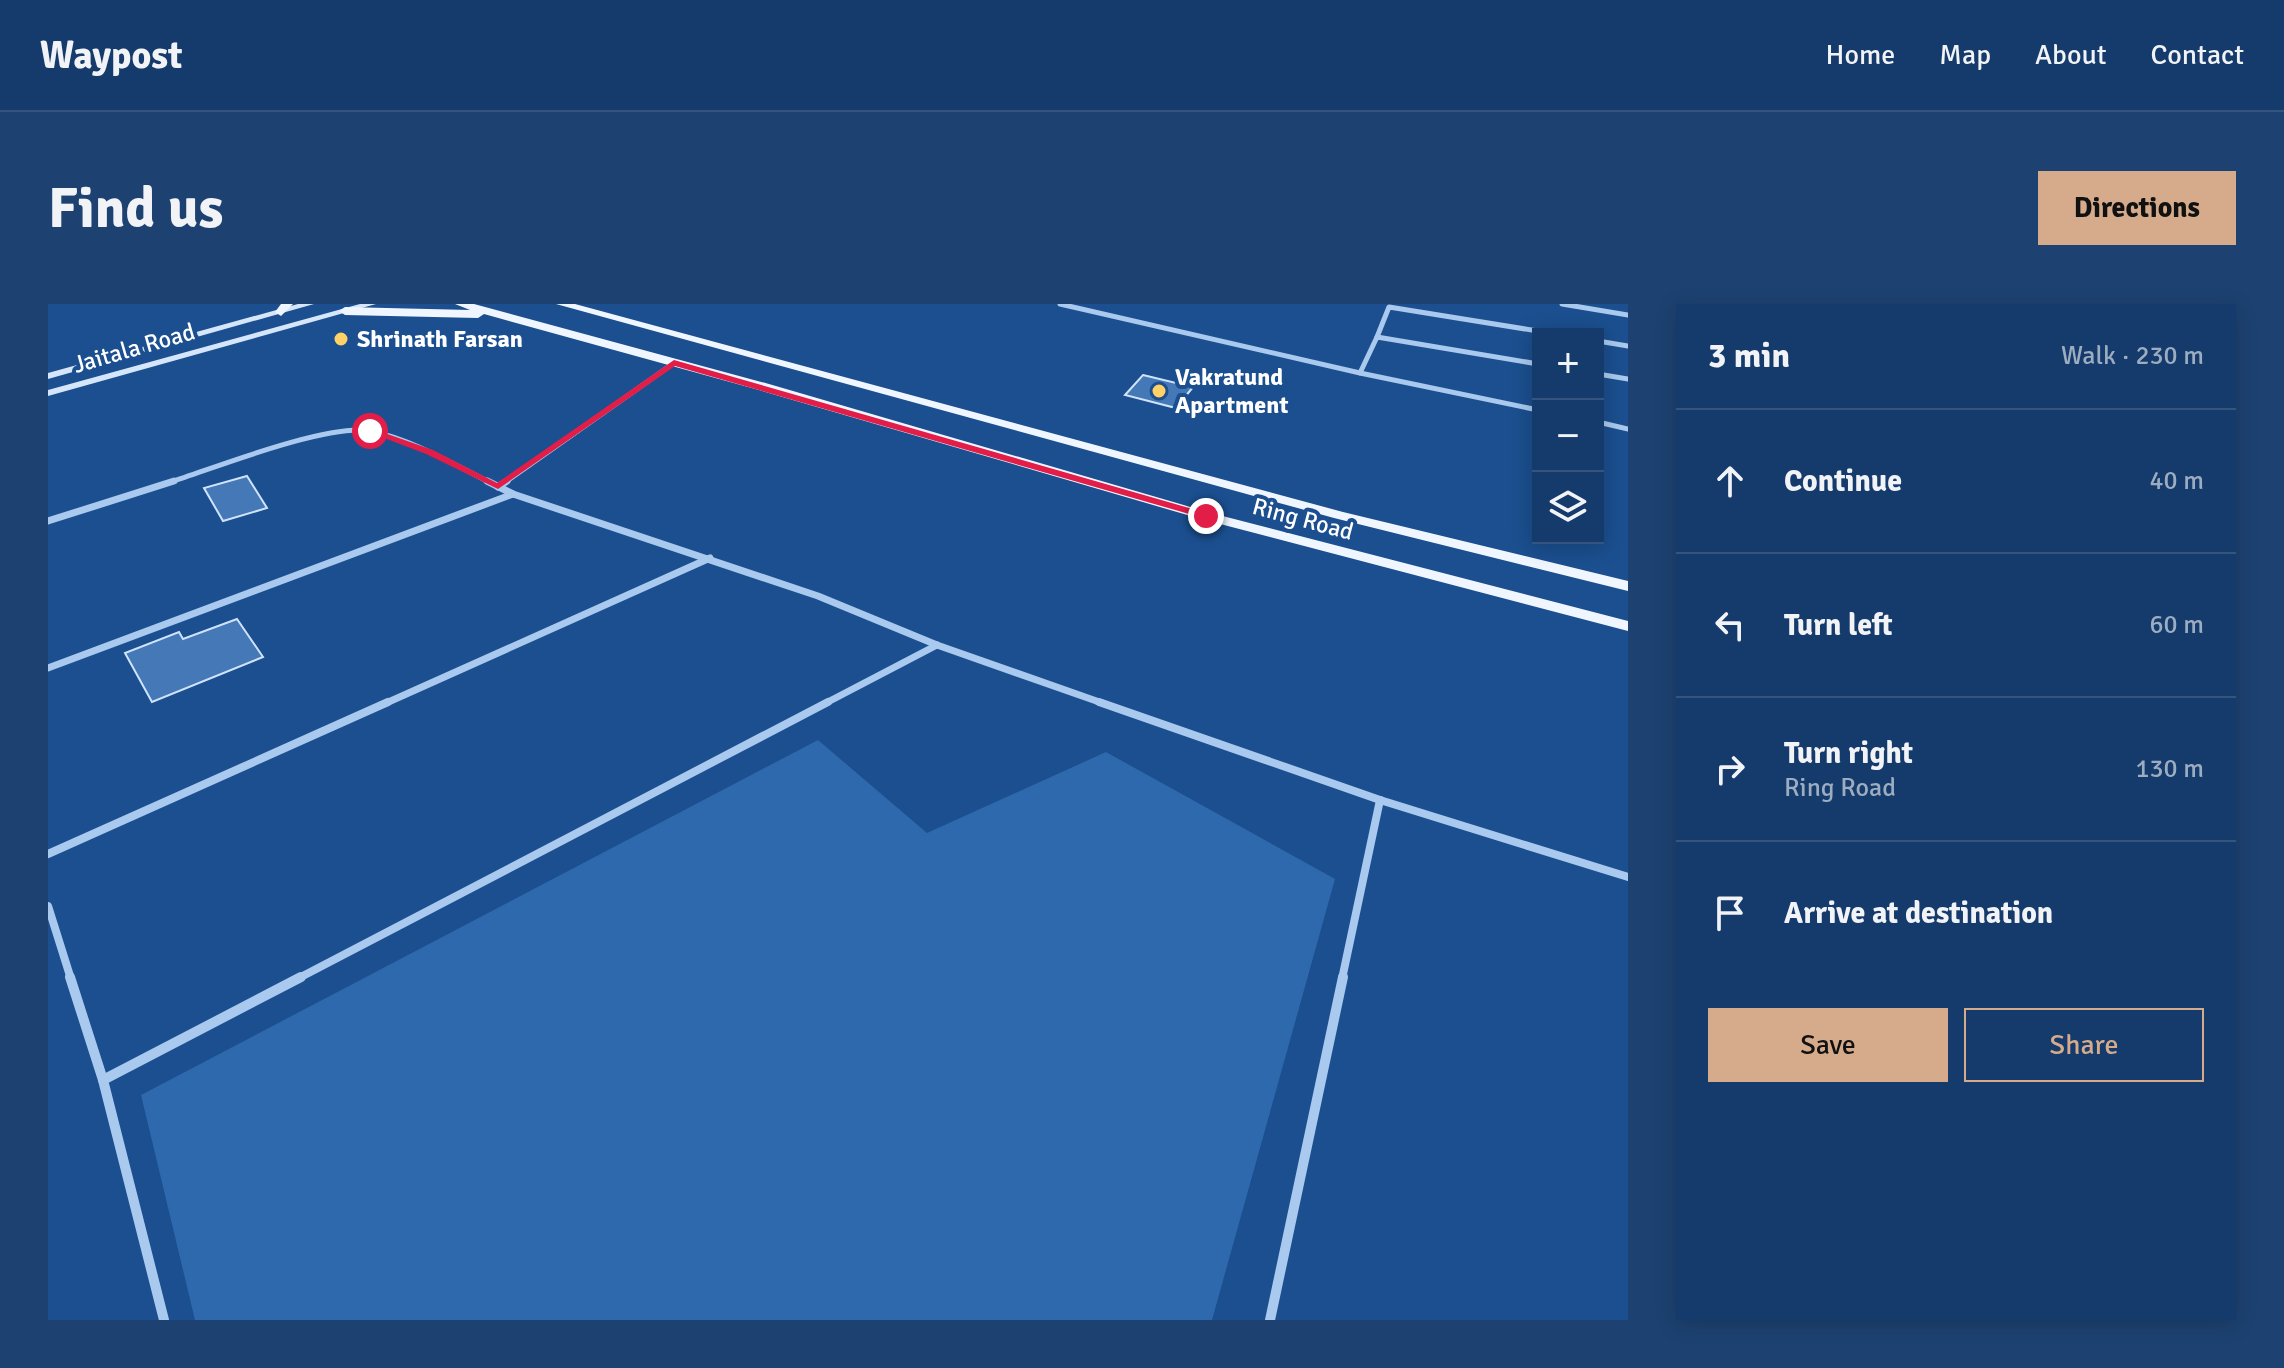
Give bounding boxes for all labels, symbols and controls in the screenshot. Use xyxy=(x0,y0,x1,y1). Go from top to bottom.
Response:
text: Waypost xyxy=(40,32,182,79)
text: Home xyxy=(1826,38,1895,72)
text: Map xyxy=(1939,38,1991,72)
text: About xyxy=(2035,38,2107,72)
text: Contact xyxy=(2151,38,2244,72)
button: Directions xyxy=(2038,171,2236,245)
text: Find us xyxy=(48,174,223,243)
street label: Jaitala Road xyxy=(70,316,198,380)
place label: Shrinath Farsan xyxy=(357,324,523,354)
map controls xyxy=(1532,328,1604,544)
button: + xyxy=(1532,328,1604,400)
marker: Shrinath Farsan xyxy=(332,330,350,348)
text: 3 min xyxy=(1708,335,1790,377)
text: Walk · 230 m xyxy=(2061,340,2204,372)
place label: Vakratund Apartment xyxy=(1175,362,1288,420)
marker: Vakratund Apartment xyxy=(1150,382,1168,400)
button: − xyxy=(1532,400,1604,472)
route start xyxy=(352,413,388,449)
icon: ahead xyxy=(1708,459,1752,503)
text: Continue xyxy=(1784,463,1902,500)
text: 40 m xyxy=(2149,465,2204,497)
button: layers xyxy=(1532,472,1604,544)
street label: Ring Road xyxy=(1249,491,1357,547)
route end xyxy=(1188,498,1224,534)
icon: left xyxy=(1708,603,1752,647)
text: Turn left xyxy=(1784,607,1893,644)
text: 60 m xyxy=(2149,609,2204,641)
text: Turn right xyxy=(1784,735,1913,772)
icon: right xyxy=(1708,747,1752,791)
text: 130 m xyxy=(2135,753,2204,785)
text: Ring Road xyxy=(1784,772,1896,804)
icon: arrive xyxy=(1708,891,1752,935)
text: Arrive at destination xyxy=(1784,895,2053,932)
button: Save xyxy=(1708,1008,1948,1082)
button: Share xyxy=(1964,1008,2204,1082)

